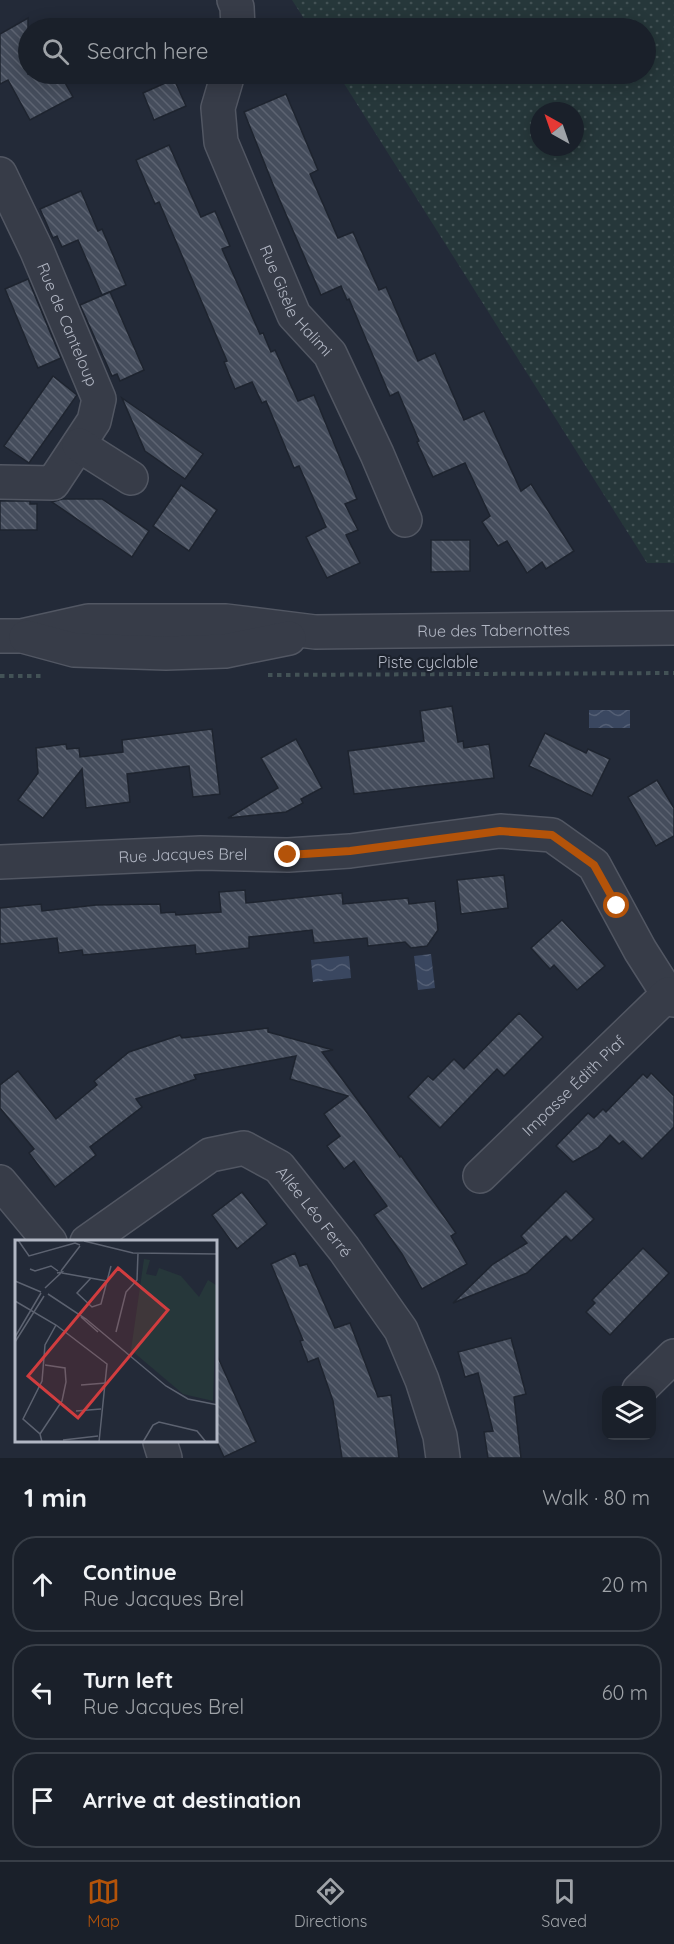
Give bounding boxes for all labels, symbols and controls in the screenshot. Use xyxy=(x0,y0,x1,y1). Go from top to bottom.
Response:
search box xyxy=(18,18,656,84)
icon: search xyxy=(39,35,72,68)
text: Search here xyxy=(87,37,208,65)
north arrow xyxy=(530,102,584,156)
street label: Rue Gisèle Halimi xyxy=(256,242,337,360)
street label: Rue de Canteloup xyxy=(33,260,102,389)
street label: Rue des Tabernottes xyxy=(417,619,570,641)
street label: Piste cyclable xyxy=(378,652,478,672)
route end xyxy=(274,841,300,867)
street label: Rue Jacques Brel xyxy=(118,843,248,867)
route start xyxy=(603,892,629,918)
street label: Impasse Édith Piaf xyxy=(518,1031,629,1140)
street label: Allée Léo Ferré xyxy=(272,1162,356,1261)
inset map xyxy=(15,1240,218,1443)
map controls xyxy=(602,1386,656,1440)
button: layers xyxy=(602,1386,656,1440)
text: 1 min xyxy=(24,1481,87,1514)
text: Walk · 80 m xyxy=(542,1485,650,1510)
text: Continue xyxy=(83,1558,177,1586)
icon: ahead xyxy=(26,1568,59,1601)
text: 20 m xyxy=(601,1572,648,1597)
text: Rue Jacques Brel xyxy=(83,1586,244,1611)
text: Turn left xyxy=(83,1666,173,1694)
icon: left xyxy=(26,1676,59,1709)
text: 60 m xyxy=(602,1680,648,1705)
text: Rue Jacques Brel xyxy=(83,1694,244,1719)
icon: arrive xyxy=(26,1784,59,1817)
text: Arrive at destination xyxy=(83,1786,301,1814)
tab: Map xyxy=(87,1875,120,1931)
tab: Directions xyxy=(294,1875,367,1931)
tab: Saved xyxy=(541,1875,587,1931)

